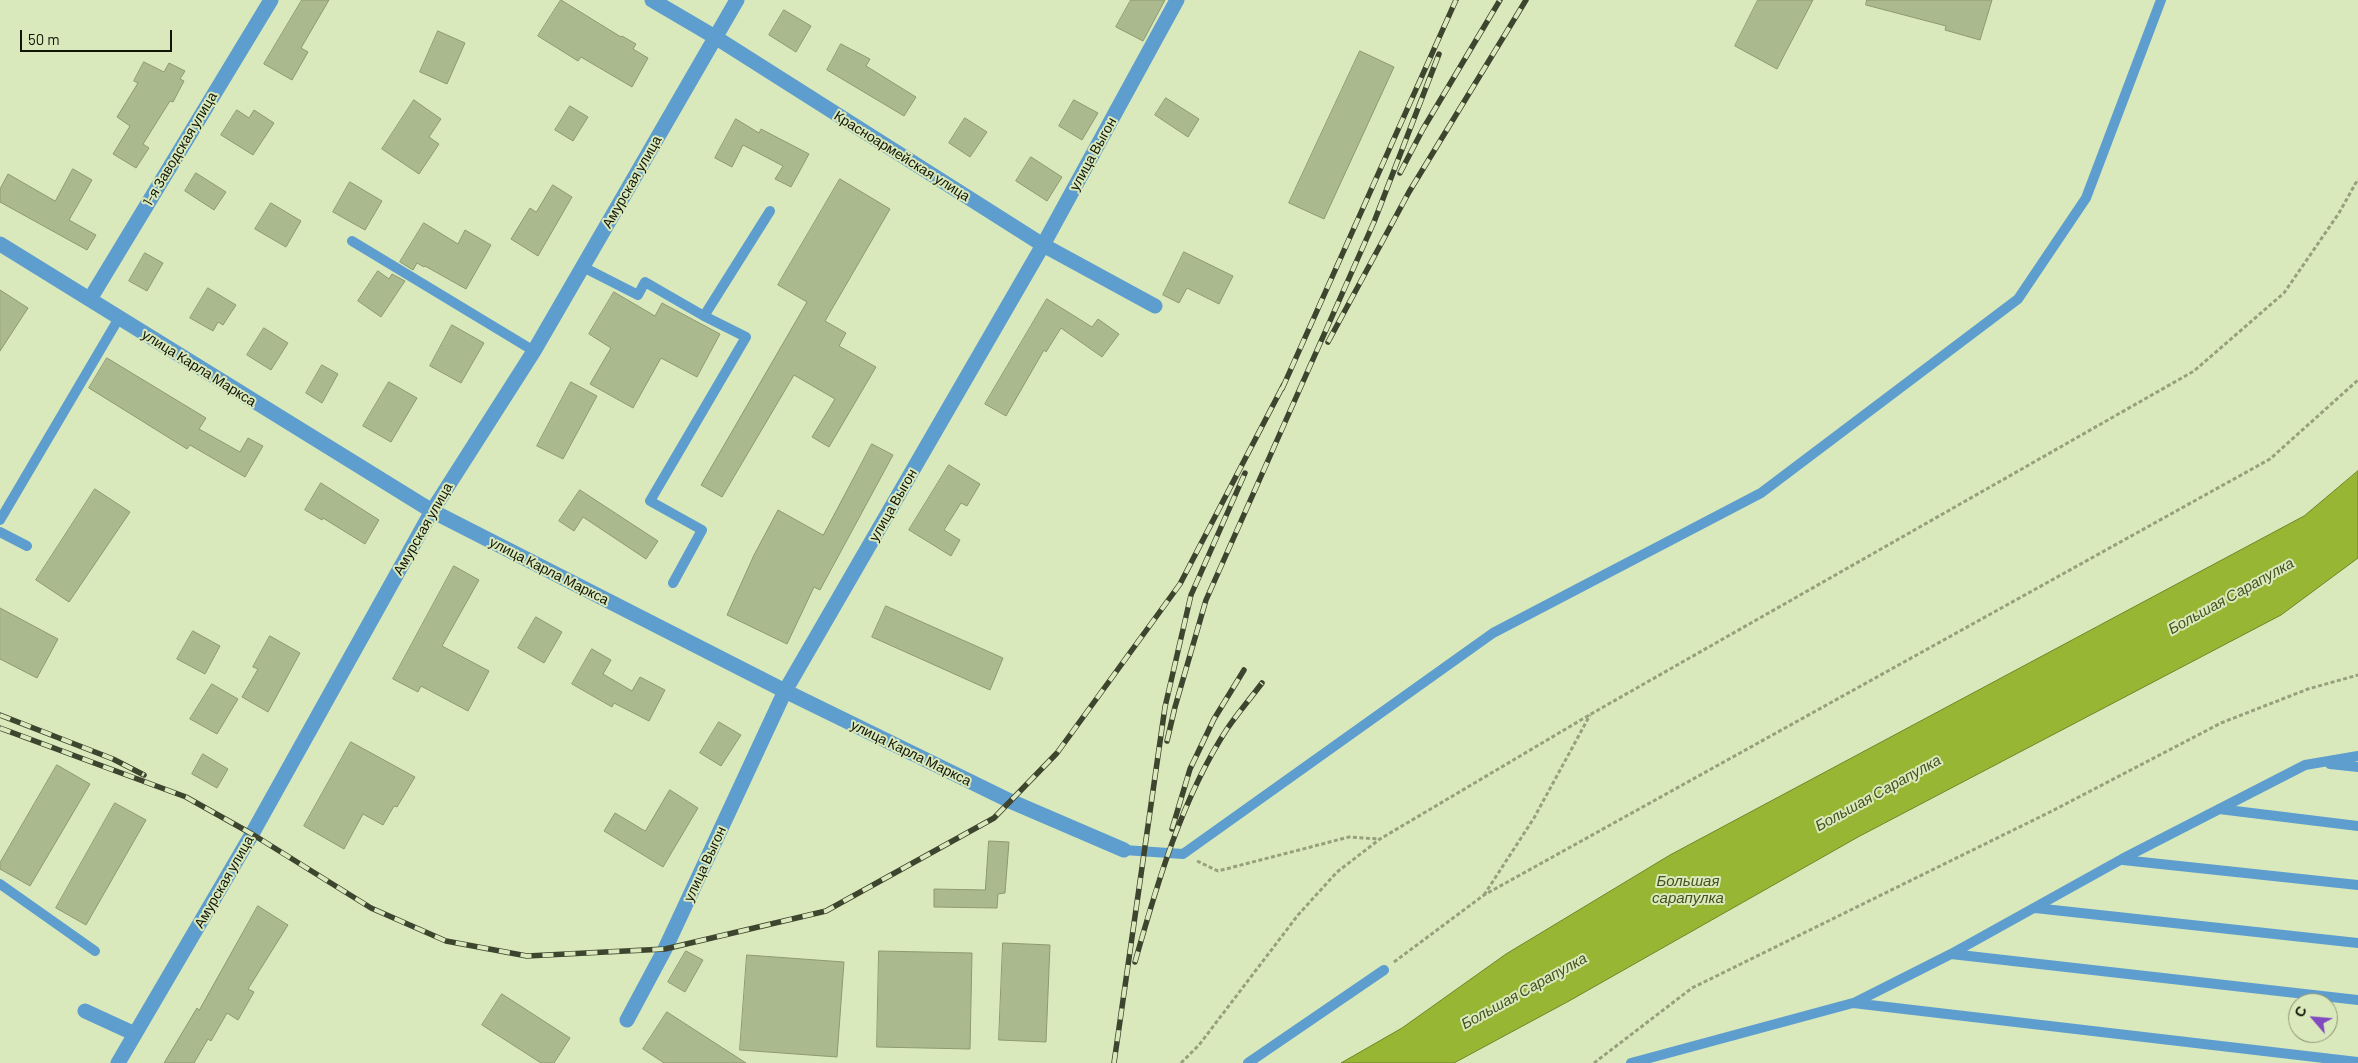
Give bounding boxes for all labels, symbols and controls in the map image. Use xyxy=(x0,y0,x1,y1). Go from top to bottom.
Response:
scale bar xyxy=(22,20,175,52)
text: 50 m xyxy=(28,30,60,48)
street label: 1-я Заводская улица xyxy=(139,89,221,209)
street label: Красноармейская улица xyxy=(831,107,973,205)
street label: улица Выгон xyxy=(1066,115,1120,193)
street label: Амурская улица xyxy=(599,133,665,231)
street label: улица Карла Маркса xyxy=(139,326,259,410)
street label: улица Выгон xyxy=(865,466,921,544)
street label: Амурская улица xyxy=(390,480,456,578)
street label: улица Карла Маркса xyxy=(486,534,612,608)
water label: Большая Сарапулка xyxy=(2165,554,2297,638)
street label: улица Карла Маркса xyxy=(848,717,974,789)
water label: Большая Сарапулка xyxy=(1812,751,1944,835)
street label: улица Выгон xyxy=(680,824,730,904)
street label: Амурская улица xyxy=(191,833,257,931)
water label: Большая сарапулка xyxy=(1652,872,1724,907)
water label: Большая Сарапулка xyxy=(1458,949,1590,1033)
north arrow xyxy=(2288,993,2338,1043)
text: С xyxy=(2290,1003,2310,1020)

